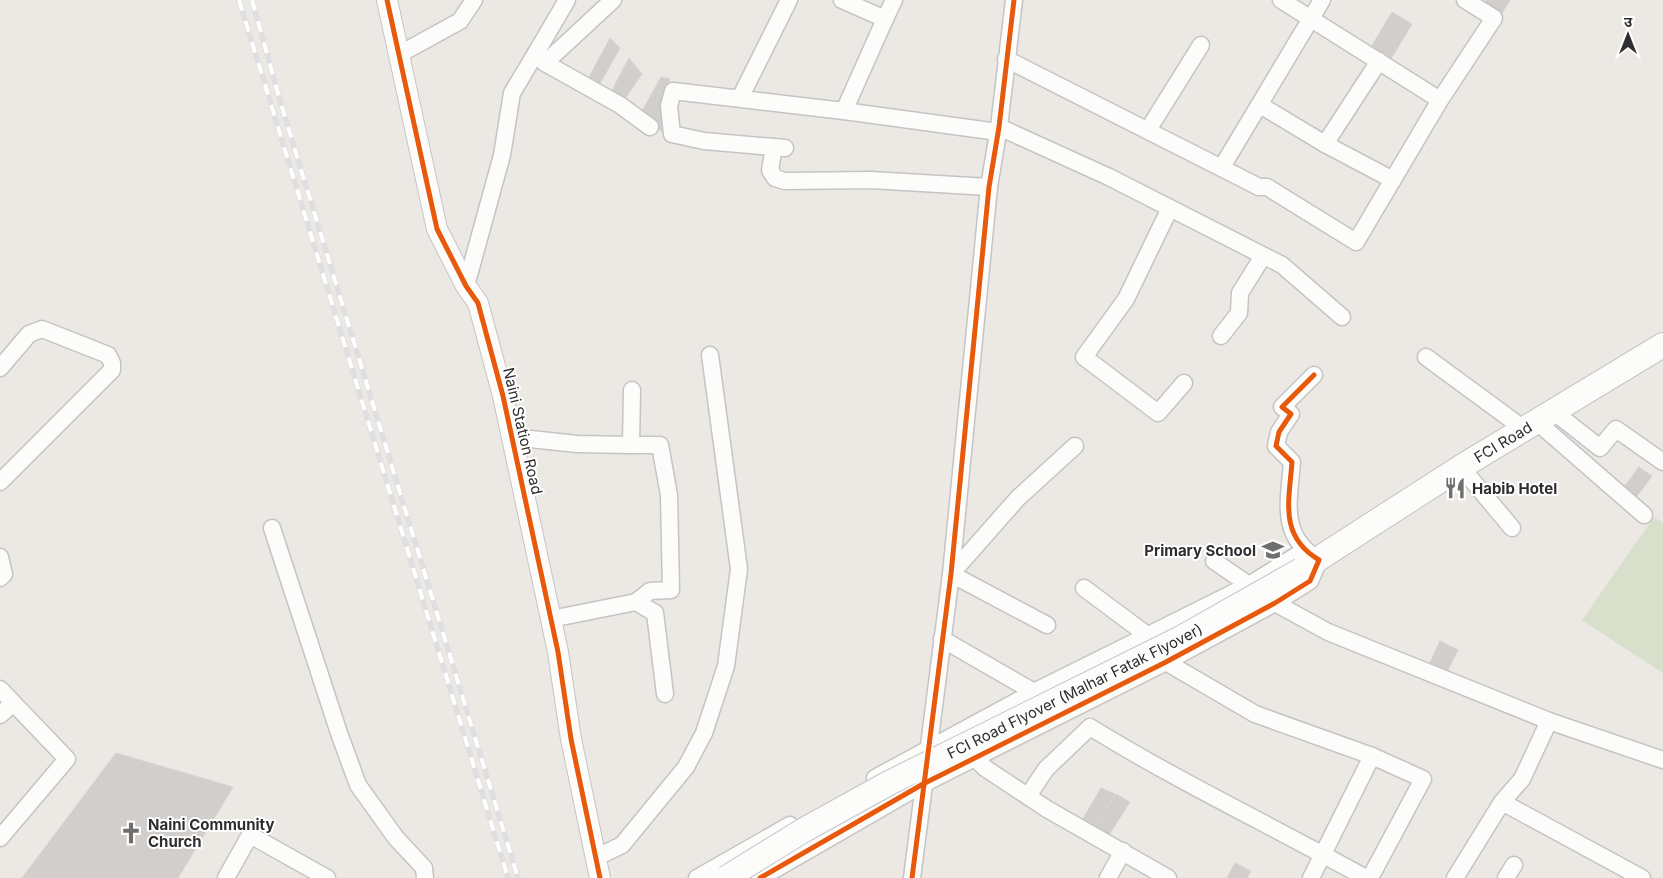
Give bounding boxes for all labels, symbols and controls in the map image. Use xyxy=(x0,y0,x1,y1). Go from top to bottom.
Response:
north arrow xyxy=(1603,10,1653,60)
text: उ xyxy=(1624,13,1633,30)
street label: Naini Station Road xyxy=(499,366,547,496)
street label: FCI Road xyxy=(1470,417,1535,467)
restaurant icon: Habib Hotel xyxy=(1442,475,1468,501)
place label: Habib Hotel xyxy=(1472,479,1557,498)
school or university icon: Primary School xyxy=(1260,537,1286,563)
place label: Primary School xyxy=(1144,541,1256,560)
street label: FCI Road Flyover (Malhar Fatak Flyover) xyxy=(944,618,1206,762)
place label: Naini Community Church xyxy=(148,815,274,851)
church icon: Naini Community Church xyxy=(118,820,144,846)

